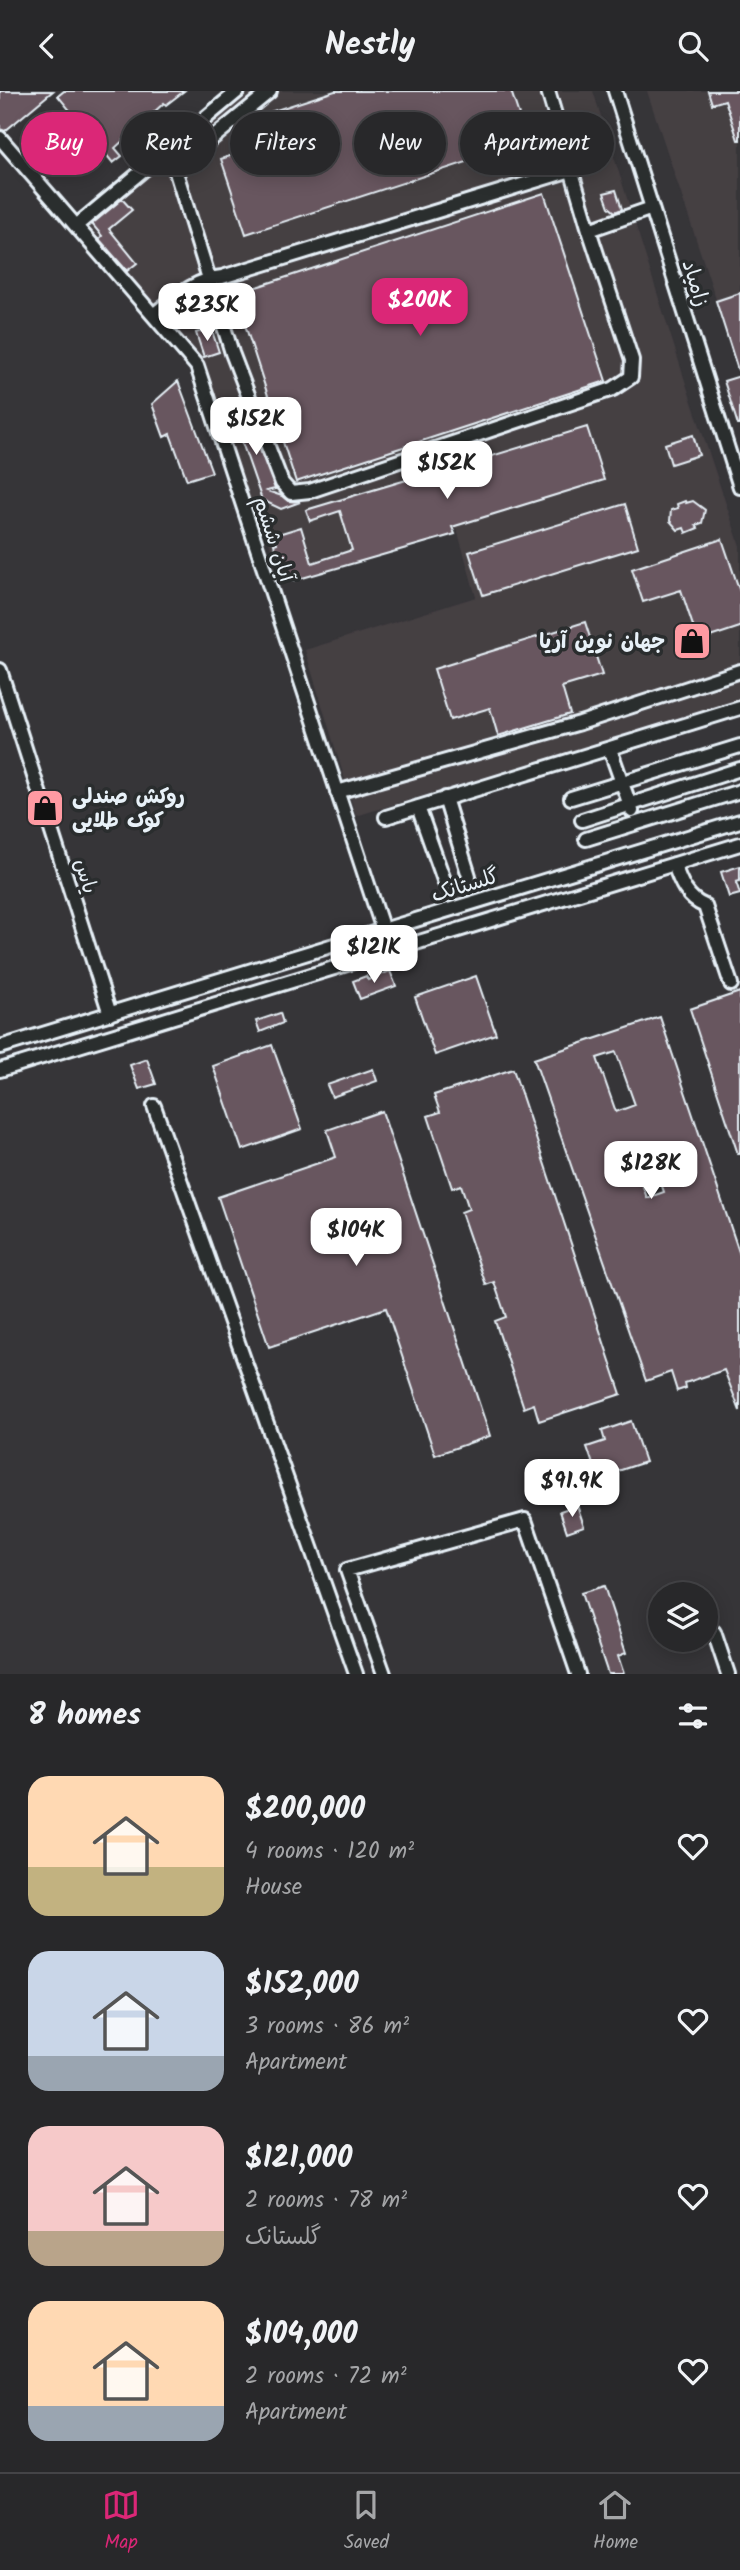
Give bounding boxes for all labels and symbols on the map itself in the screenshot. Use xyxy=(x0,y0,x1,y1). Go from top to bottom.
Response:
street label: زامیاد xyxy=(672,256,717,311)
pin: $200K xyxy=(371,279,469,338)
pin: $235K xyxy=(158,283,256,343)
pin: $152K xyxy=(207,397,305,457)
pin: $152K xyxy=(398,441,496,501)
street label: آبان ششم xyxy=(243,492,302,587)
shop icon: جهان نوین آریا xyxy=(671,620,713,662)
place label: جهان نوین آریا xyxy=(539,626,665,659)
place label: روکش صندلی کوک طلایی xyxy=(72,781,185,838)
shop icon: روکش صندلی کوک طلایی xyxy=(24,787,66,829)
street label: یاس xyxy=(64,855,105,898)
street label: گلستانک xyxy=(427,860,504,912)
pin: $121K xyxy=(325,925,423,985)
pin: $128K xyxy=(602,1141,700,1201)
pin: $104K xyxy=(307,1209,405,1268)
pin: $91.9K xyxy=(515,1459,629,1519)

